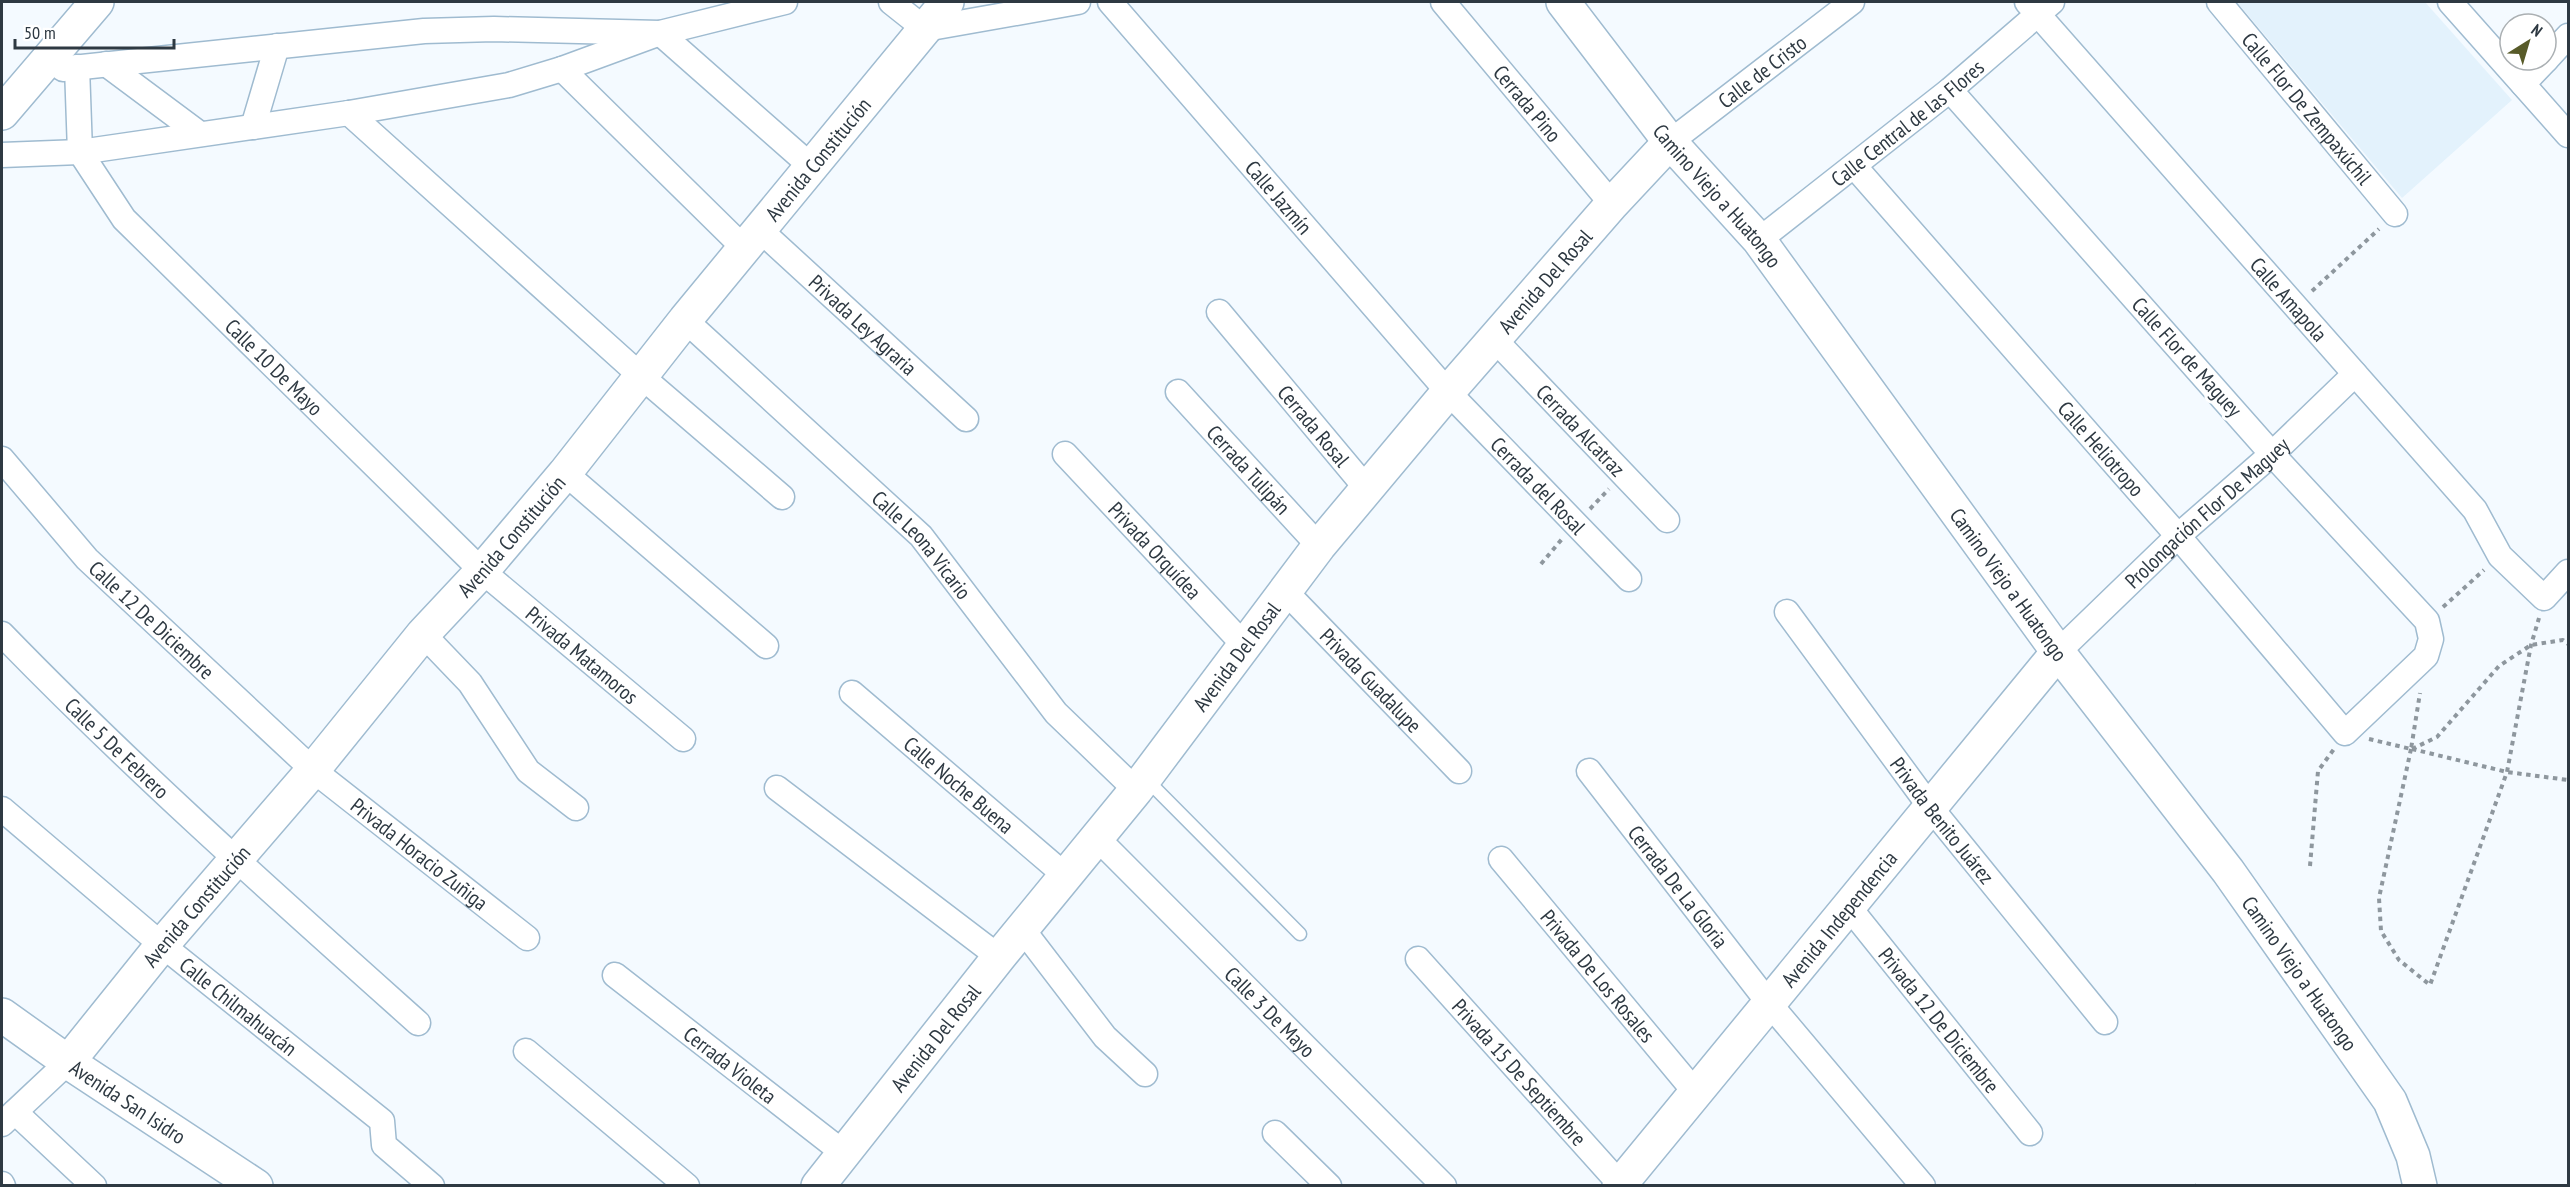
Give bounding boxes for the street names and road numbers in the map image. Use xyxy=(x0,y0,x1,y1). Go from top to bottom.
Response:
street label: Calle Flor De Zempaxúchil xyxy=(2236,27,2378,190)
street label: Calle de Cristo xyxy=(1712,29,1812,114)
street label: Calle Central de las Flores xyxy=(1825,53,1989,192)
street label: Cerrada Pino xyxy=(1488,59,1568,147)
street label: Avenida Constitución xyxy=(759,92,876,226)
street label: Camino Viejo a Huatongo xyxy=(1647,118,1788,273)
street label: Calle Jazmín xyxy=(1240,154,1318,240)
street label: Avenida Del Rosal xyxy=(1492,223,1598,339)
street label: Calle Amapola xyxy=(2245,251,2333,347)
street label: Privada Ley Agraria xyxy=(804,268,923,381)
street label: Calle Flor de Maguey xyxy=(2126,292,2248,423)
street label: Calle 10 De Mayo xyxy=(220,313,329,421)
street label: Cerrada Alcatraz xyxy=(1531,378,1631,482)
street label: Cerrada Rosal xyxy=(1272,379,1356,472)
street label: Calle Heliotropo xyxy=(2052,395,2150,502)
street label: Cerrada Tulipán xyxy=(1201,419,1297,520)
street label: Cerrada del Rosal xyxy=(1485,431,1592,540)
street label: Prolongación Flor De Maguey xyxy=(2119,431,2295,594)
street label: Avenida Constitución xyxy=(451,470,571,602)
street label: Calle Leona Vicario xyxy=(866,484,978,604)
street label: Privada Orquídea xyxy=(1103,496,1208,605)
street label: Camino Viejo a Huatongo xyxy=(1944,502,2073,666)
street label: Calle 12 De Diciembre xyxy=(84,554,220,685)
street label: Avenida Del Rosal xyxy=(1187,596,1286,716)
street label: Privada Matamoros xyxy=(521,600,644,710)
street label: Privada Guadalupe xyxy=(1315,622,1428,738)
street label: Calle 5 De Febrero xyxy=(59,692,175,804)
street label: Calle Noche Buena xyxy=(899,730,1020,839)
street label: Privada Benito Juárez xyxy=(1885,752,2001,889)
street label: Privada Horacio Zuñiga xyxy=(346,792,494,916)
street label: Cerrada De La Gloria xyxy=(1622,820,1734,953)
street label: Avenida Constitución xyxy=(136,839,256,972)
street label: Avenida Independencia xyxy=(1775,845,1903,992)
street label: Camino Viejo a Huatongo xyxy=(2236,891,2364,1056)
street label: Privada De Los Rosales xyxy=(1535,904,1661,1048)
street label: Privada 12 De Diciembre xyxy=(1873,942,2006,1098)
street label: Calle Chilmahuacán xyxy=(174,951,303,1061)
street label: Calle 3 De Mayo xyxy=(1219,961,1321,1063)
street label: Avenida Del Rosal xyxy=(884,978,986,1097)
street label: Privada 15 De Septiembre xyxy=(1447,993,1593,1151)
street label: Cerrada Violeta xyxy=(678,1020,782,1109)
street label: Avenida San Isidro xyxy=(65,1054,191,1150)

